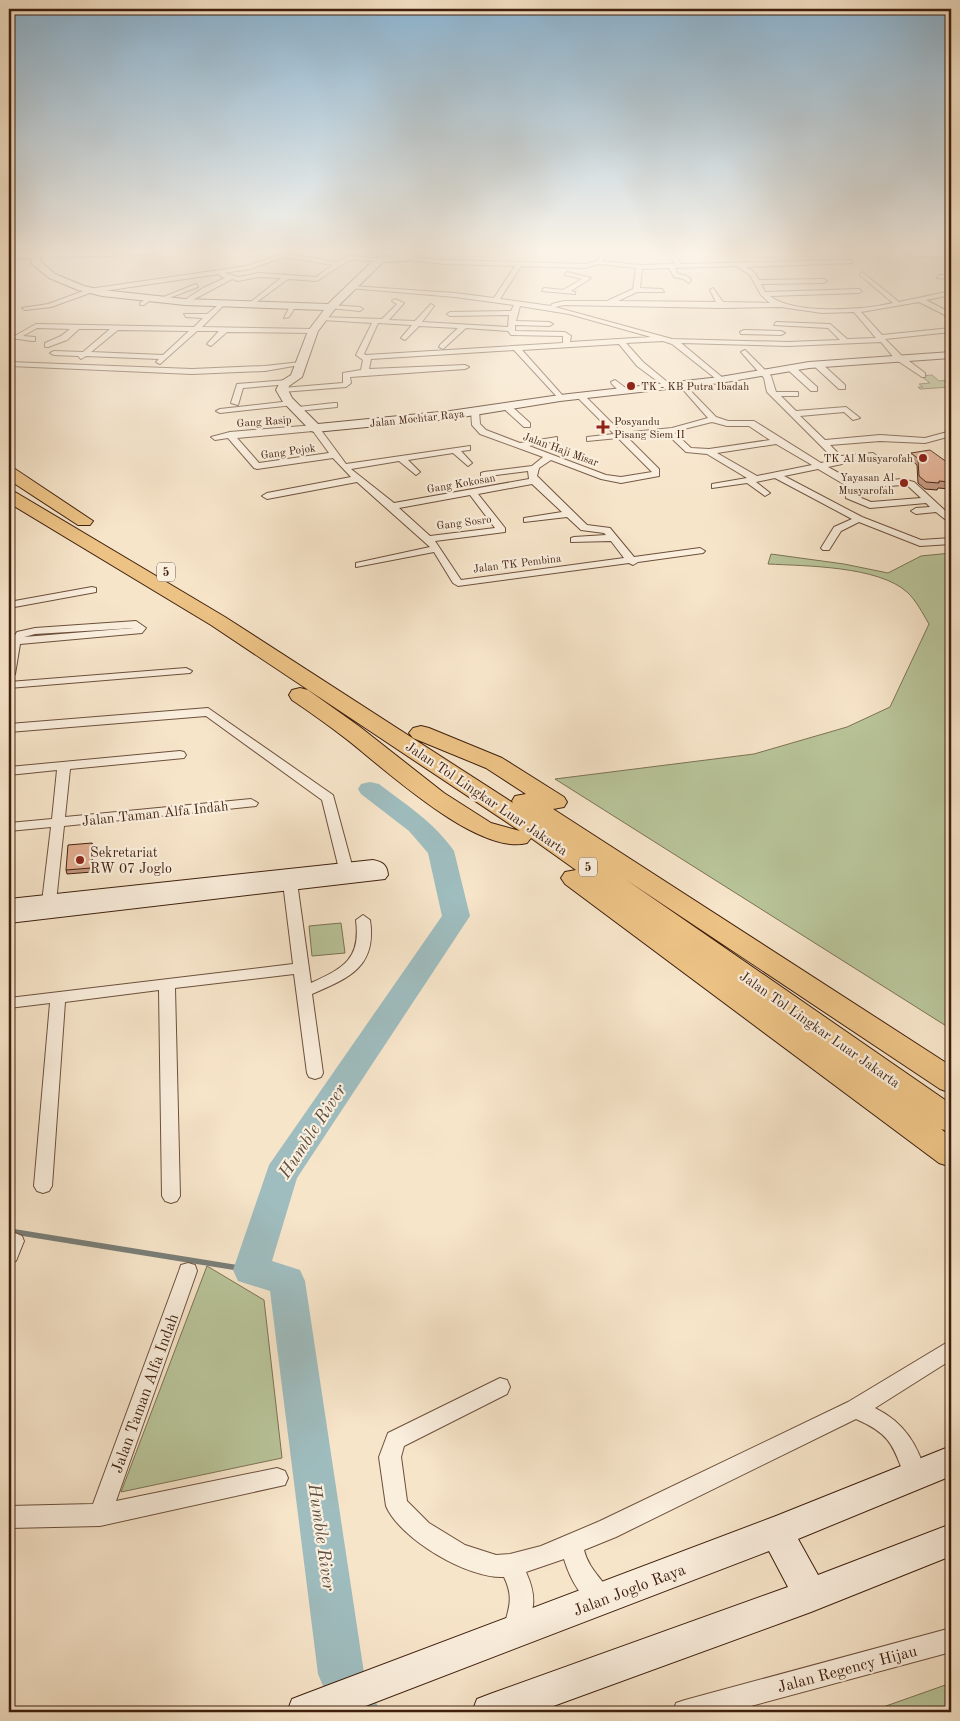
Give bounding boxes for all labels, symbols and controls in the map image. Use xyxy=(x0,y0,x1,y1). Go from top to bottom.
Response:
marker: TK - KB Putra Ibadah xyxy=(625,380,637,392)
place label: TK - KB Putra Ibadah xyxy=(641,382,749,393)
street label: Jalan Mochtar Raya xyxy=(369,409,466,430)
street label: Gang Rasip xyxy=(236,415,292,430)
place label: Posyandu Pisang Siem II xyxy=(614,417,685,441)
marker: Posyandu Pisang Siem II xyxy=(596,420,610,434)
street label: Jalan Haji Misar xyxy=(521,432,600,469)
street label: Gang Pojok xyxy=(260,443,317,462)
marker: TK Al Musyarofah xyxy=(917,452,929,464)
place label: TK Al Musyarofah xyxy=(824,454,913,465)
street label: Gang Kokosan xyxy=(426,473,496,496)
place label: Yayasan Al Musyarofah xyxy=(838,473,894,497)
marker: Yayasan Al Musyarofah xyxy=(898,477,910,489)
street label: Gang Sosro xyxy=(436,515,492,532)
street label: Jalan TK Pembina xyxy=(472,554,562,575)
road number: 5 xyxy=(157,562,175,582)
street label: Jalan Tol Lingkar Luar Jakarta xyxy=(403,739,570,858)
street label: Jalan Taman Alfa Indah xyxy=(81,799,229,829)
place label: Sekretariat RW 07 Joglo xyxy=(90,846,172,876)
marker: Sekretariat RW 07 Joglo xyxy=(74,854,86,866)
road number: 5 xyxy=(579,858,597,876)
street label: Jalan Tol Lingkar Luar Jakarta xyxy=(737,969,902,1091)
water label: Humble River xyxy=(275,1080,351,1183)
street label: Jalan Taman Alfa Indah xyxy=(110,1312,182,1475)
water label: Humble River xyxy=(304,1481,338,1593)
street label: Jalan Joglo Raya xyxy=(571,1562,688,1620)
street label: Jalan Regency Hijau xyxy=(776,1643,919,1696)

